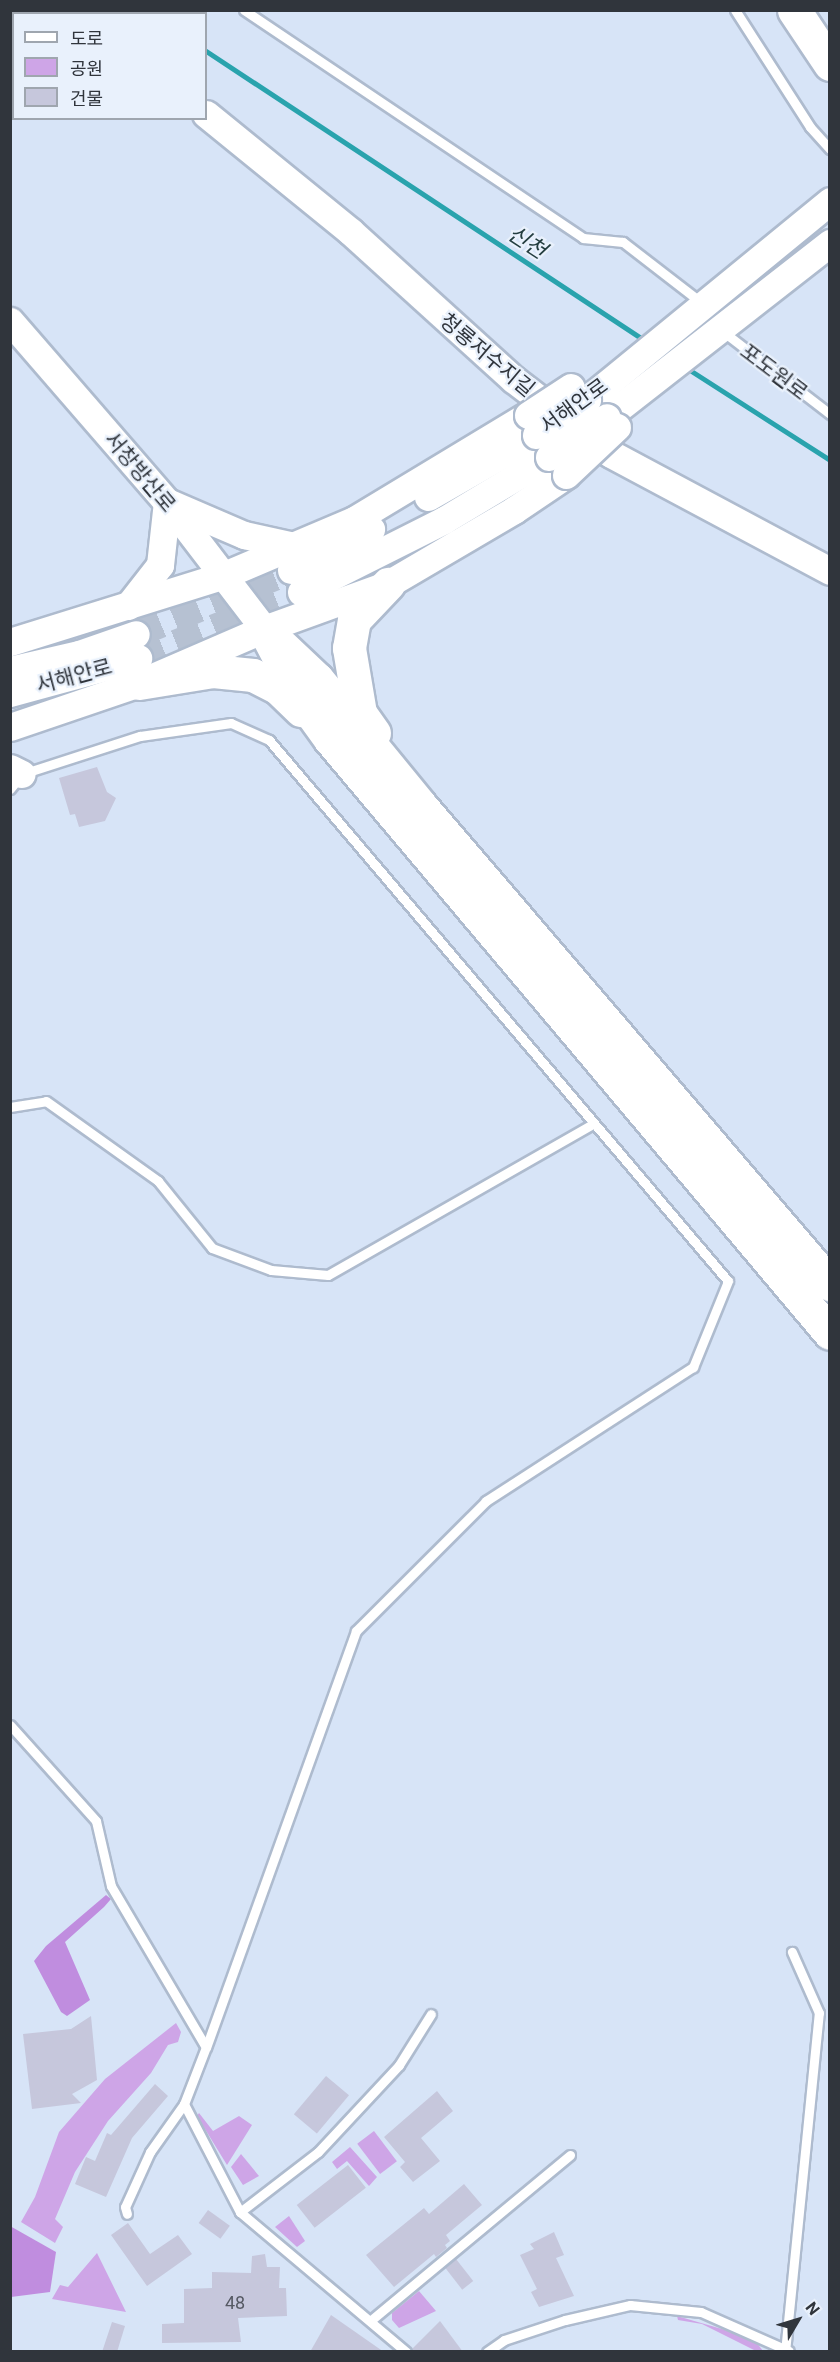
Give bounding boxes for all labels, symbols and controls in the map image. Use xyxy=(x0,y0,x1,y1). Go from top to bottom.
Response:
legend xyxy=(12,12,207,120)
text: 도로 xyxy=(70,28,103,49)
text: 공원 xyxy=(70,58,103,79)
text: 건물 xyxy=(70,88,103,109)
water label: 신천 xyxy=(503,220,551,264)
street label: 청룡저수지길 xyxy=(435,308,539,402)
street label: 포도원로 xyxy=(736,339,812,405)
street label: 서해안로 xyxy=(535,373,613,439)
street label: 서창방산로 xyxy=(99,427,181,517)
street label: 서해안로 xyxy=(33,654,115,698)
north arrow xyxy=(768,2290,828,2350)
house number: 48 xyxy=(225,2292,245,2314)
text: N xyxy=(802,2298,824,2319)

